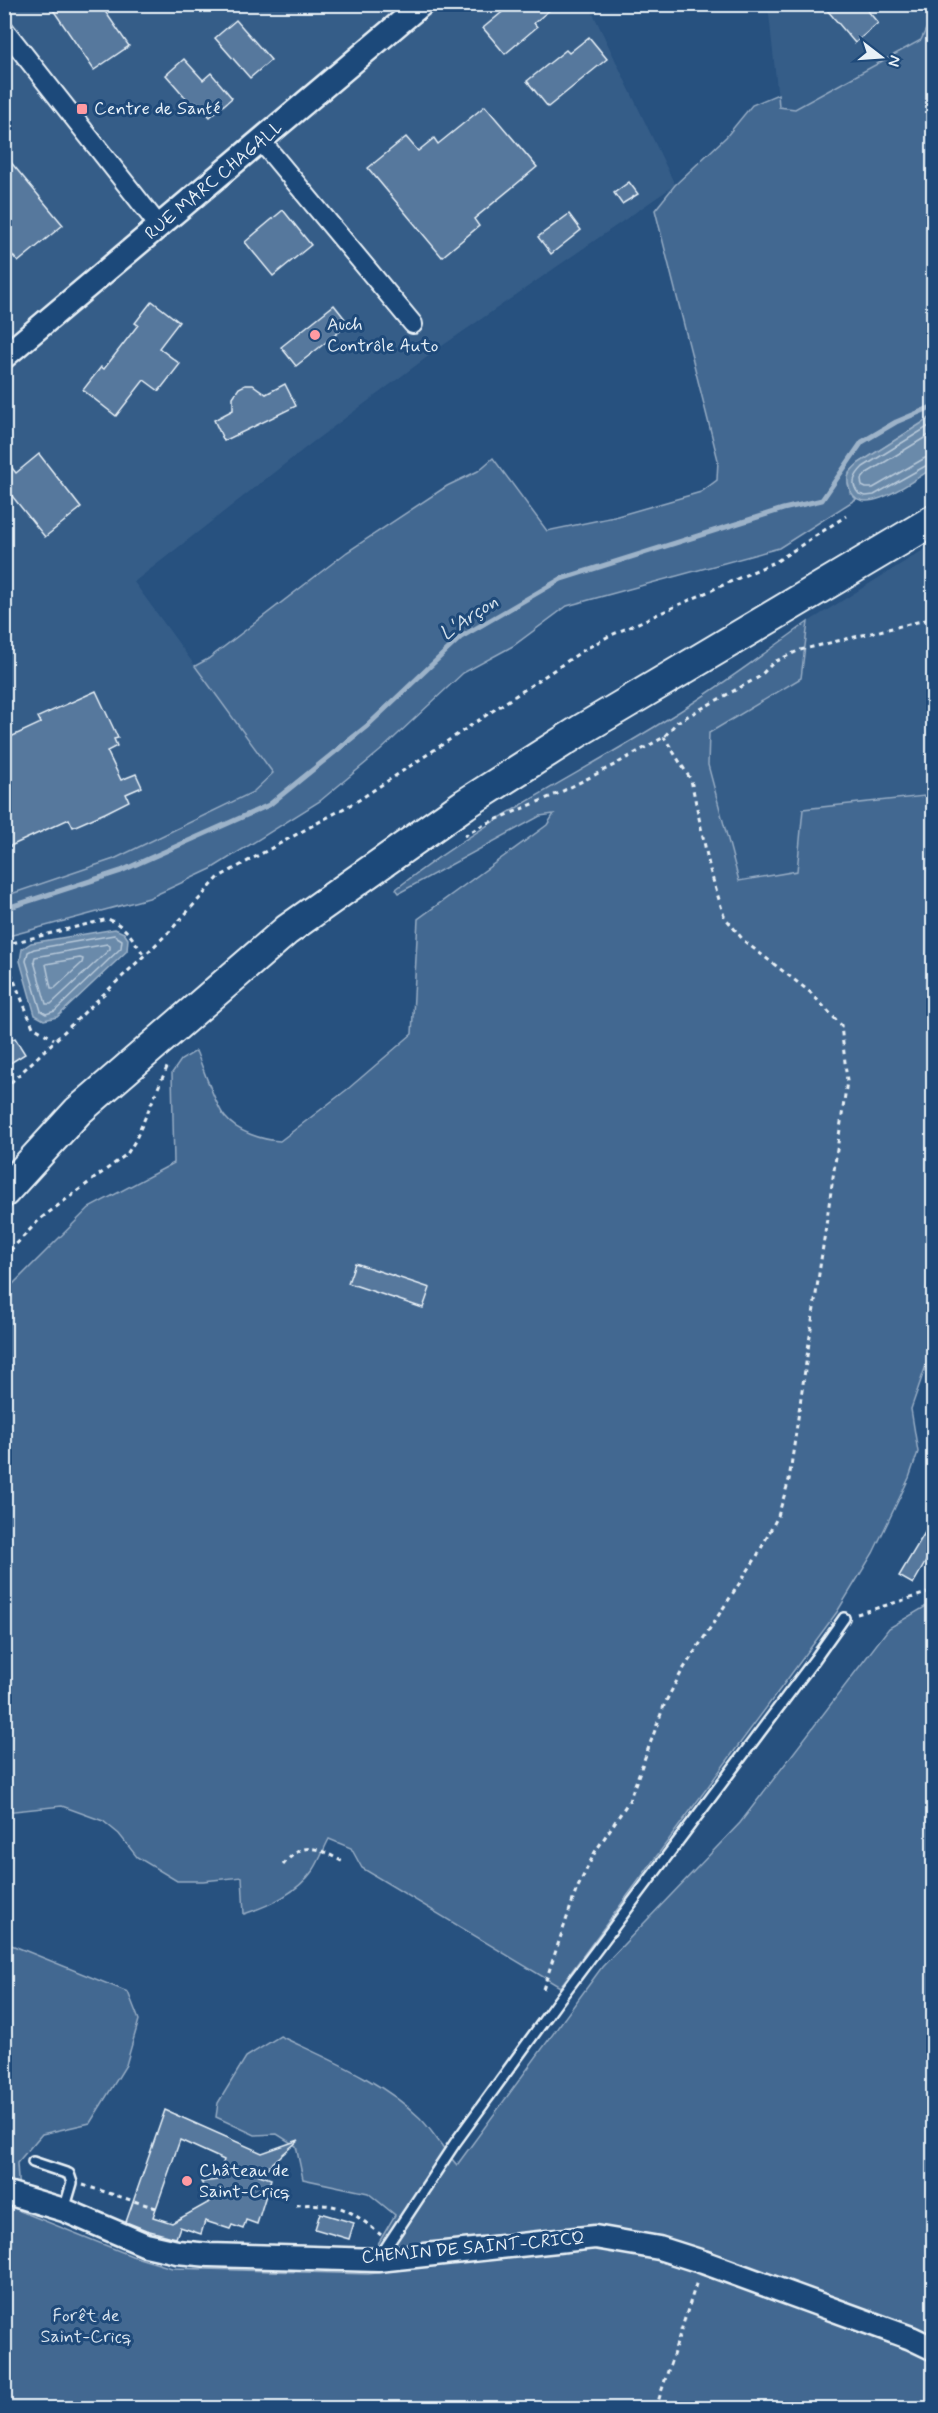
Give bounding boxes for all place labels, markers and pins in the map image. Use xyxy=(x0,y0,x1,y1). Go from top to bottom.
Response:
place label: Centre de Santé xyxy=(94,97,220,121)
marker: Centre de Santé xyxy=(75,102,89,116)
place label: Auch Contrôle Auto xyxy=(327,313,438,358)
marker: Auch Contrôle Auto xyxy=(308,328,322,342)
place label: Château de Saint-Cricq xyxy=(199,2159,290,2204)
marker: Château de Saint-Cricq xyxy=(180,2174,194,2188)

